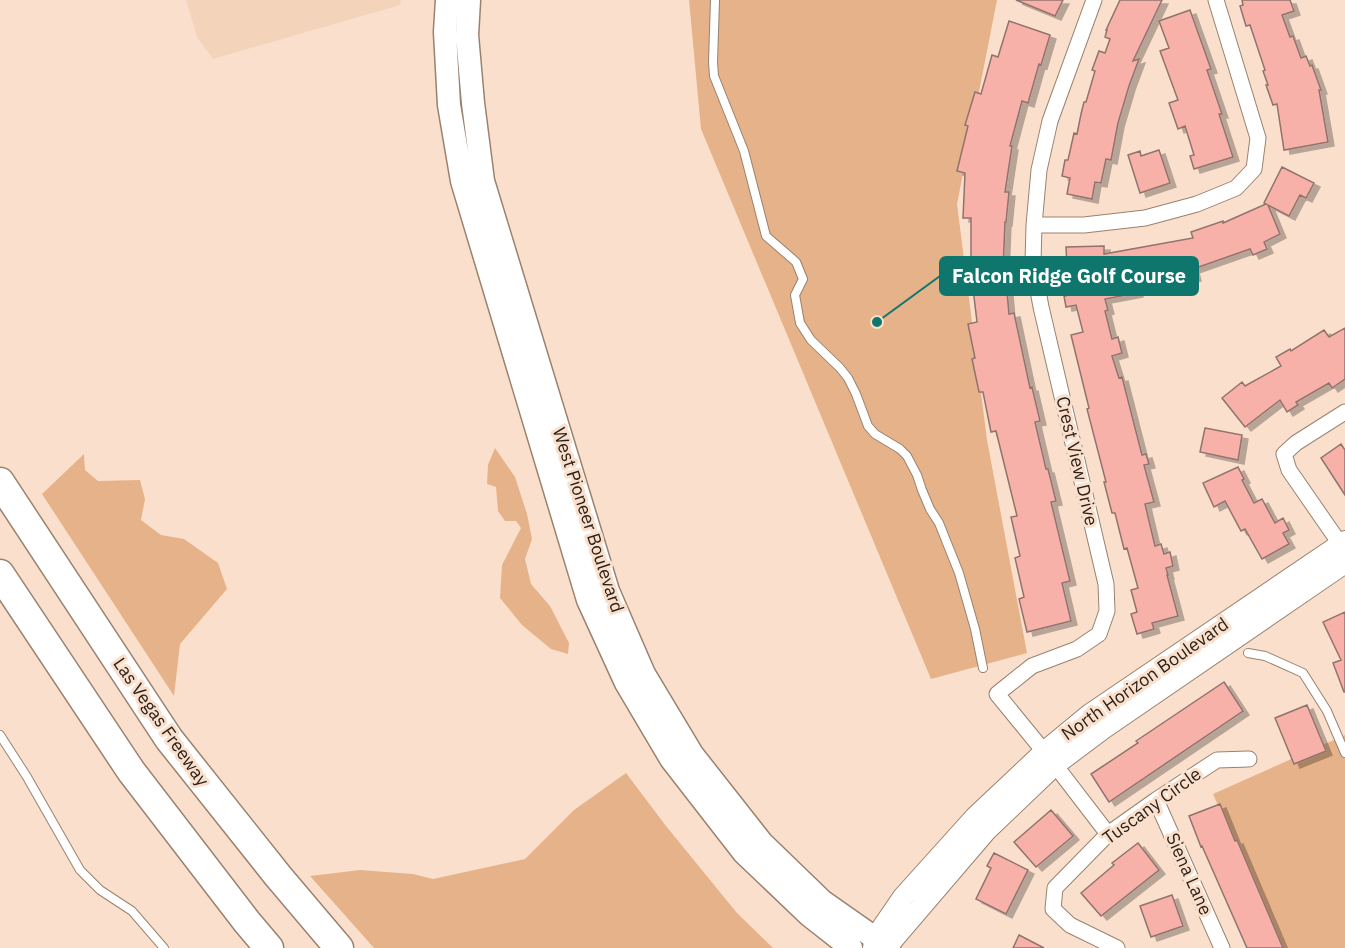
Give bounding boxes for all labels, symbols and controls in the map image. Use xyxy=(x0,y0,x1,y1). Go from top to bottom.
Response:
callout: Falcon Ridge Golf Course xyxy=(940,257,1198,295)
text: Falcon Ridge Golf Course xyxy=(952,262,1186,289)
street label: Crest View Drive xyxy=(1051,394,1104,528)
street label: West Pioneer Boulevard xyxy=(548,424,629,615)
street label: North Horizon Boulevard xyxy=(1057,612,1233,745)
street label: Las Vegas Freeway xyxy=(108,653,214,791)
street label: Tuscany Circle xyxy=(1098,762,1206,849)
street label: Siena Lane xyxy=(1161,829,1218,919)

